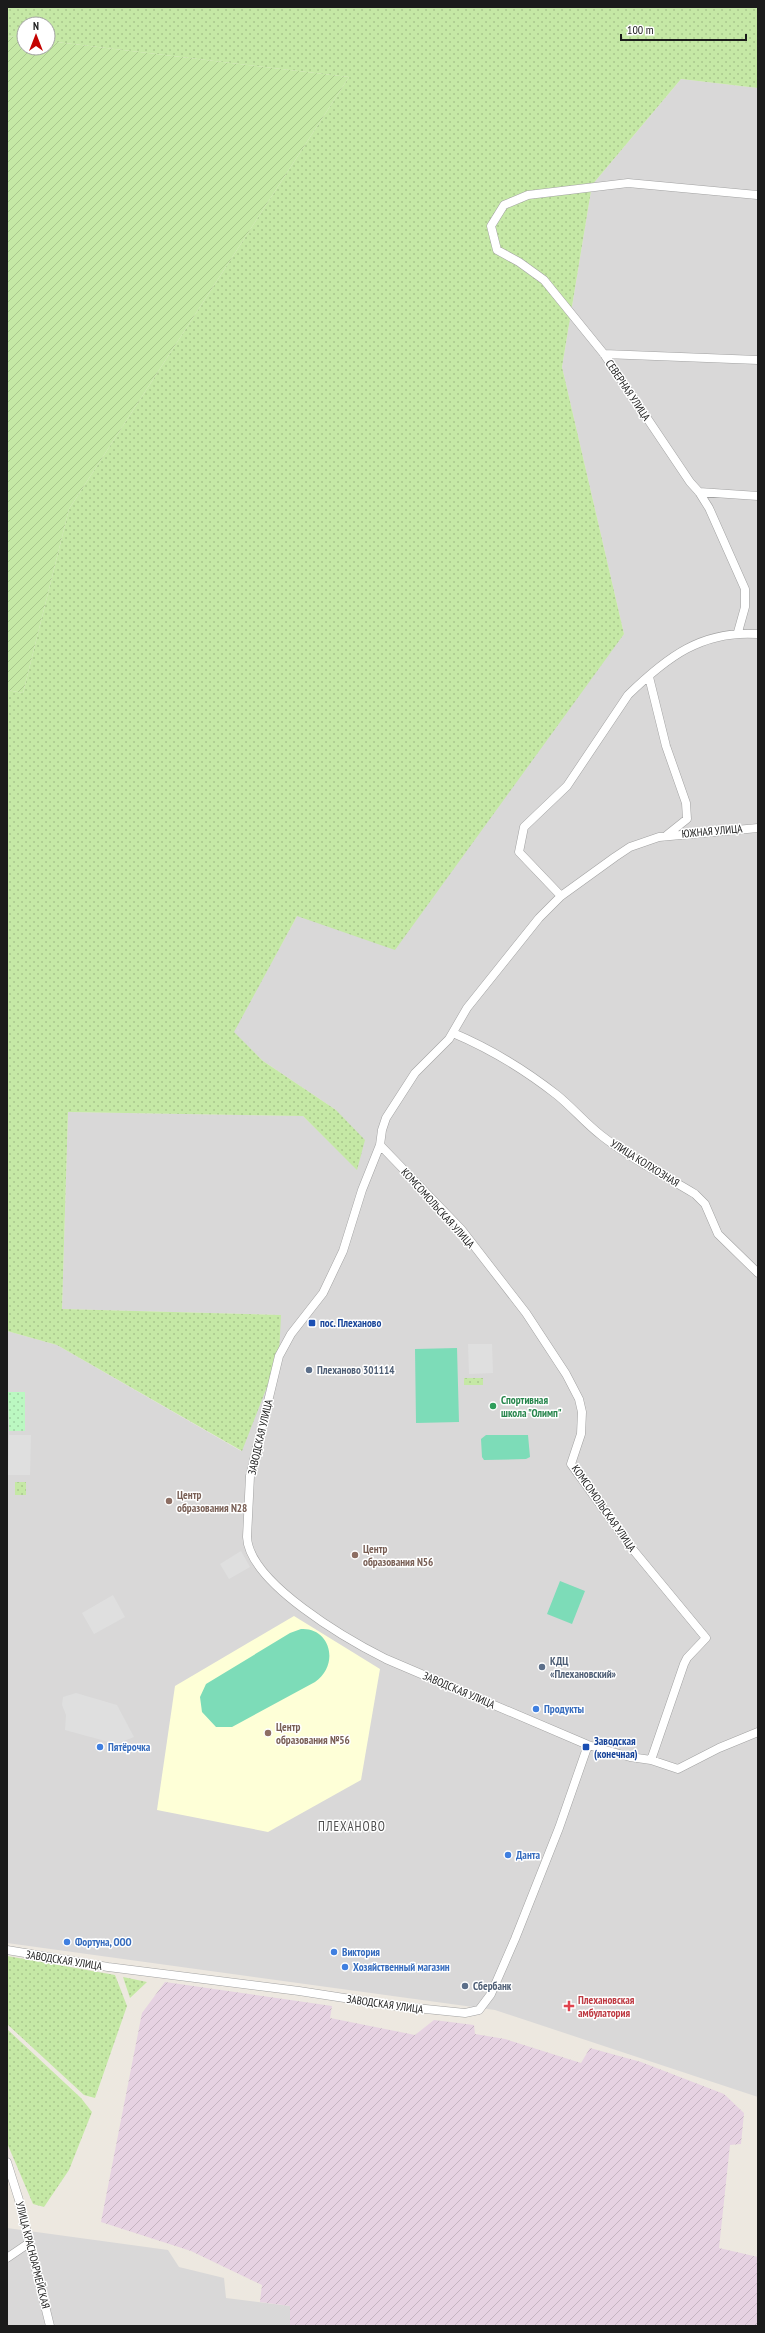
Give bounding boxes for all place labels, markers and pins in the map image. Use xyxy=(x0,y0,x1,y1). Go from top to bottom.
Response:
place label: пос. Плеханово xyxy=(320,1316,381,1330)
marker: пос. Плеханово xyxy=(307,1318,317,1328)
place label: Плеханово 301114 xyxy=(317,1363,395,1377)
marker: Плеханово 301114 xyxy=(304,1365,314,1375)
place label: Спортивная школа "Олимп" xyxy=(501,1393,562,1420)
marker: Спортивная школа "Олимп" xyxy=(488,1401,498,1411)
place label: Центр образования N28 xyxy=(177,1488,247,1515)
marker: Центр образования N28 xyxy=(164,1496,174,1506)
place label: Центр образования N56 xyxy=(363,1542,433,1569)
marker: Центр образования N56 xyxy=(350,1550,360,1560)
place label: КДЦ «Плехановский» xyxy=(550,1654,617,1681)
marker: КДЦ «Плехановский» xyxy=(537,1662,547,1672)
place label: Продукты xyxy=(544,1702,585,1716)
marker: Продукты xyxy=(531,1704,541,1714)
place label: Центр образования №56 xyxy=(276,1720,350,1747)
marker: Центр образования №56 xyxy=(263,1728,273,1738)
place label: Заводская (конечная) xyxy=(594,1734,638,1761)
place label: Пятёрочка xyxy=(108,1740,151,1754)
marker: Пятёрочка xyxy=(95,1742,105,1752)
marker: Заводская (конечная) xyxy=(581,1742,591,1752)
place label: Данта xyxy=(516,1848,541,1862)
marker: Данта xyxy=(503,1850,513,1860)
place label: Фортуна, ООО xyxy=(75,1935,132,1949)
marker: Фортуна, ООО xyxy=(62,1937,72,1947)
place label: Виктория xyxy=(342,1945,380,1959)
marker: Виктория xyxy=(329,1947,339,1957)
place label: Хозяйственный магазин xyxy=(353,1960,450,1974)
marker: Хозяйственный магазин xyxy=(340,1962,350,1972)
place label: Сбербанк xyxy=(473,1979,512,1993)
marker: Сбербанк xyxy=(460,1981,470,1991)
place label: Плехановская амбулатория xyxy=(578,1993,635,2020)
marker: Плехановская амбулатория xyxy=(563,2000,575,2012)

